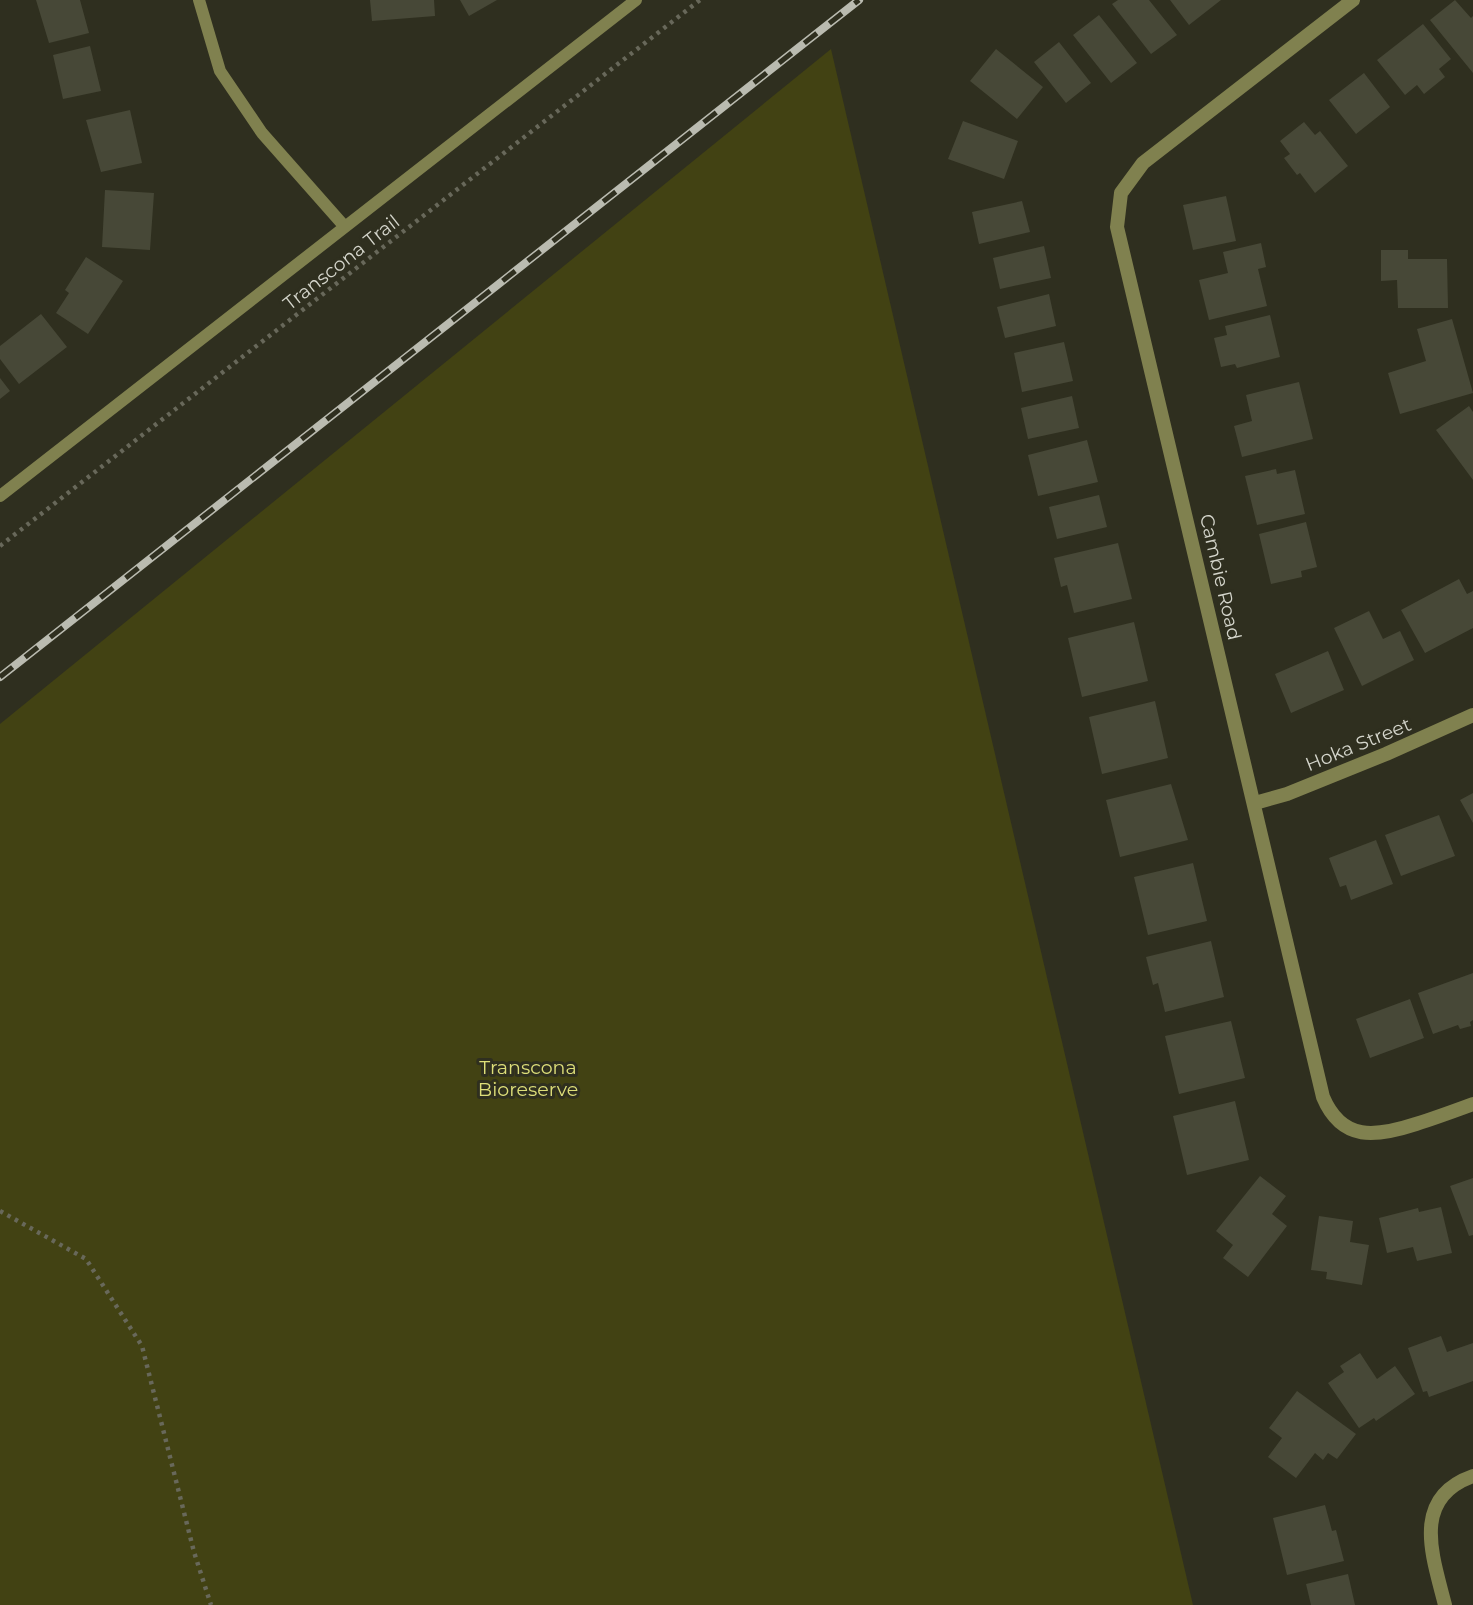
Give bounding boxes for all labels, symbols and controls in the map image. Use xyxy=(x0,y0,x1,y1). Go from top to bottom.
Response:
street label: Transcona Trail xyxy=(279,210,404,315)
street label: Cambie Road xyxy=(1195,512,1246,642)
street label: Hoka Street xyxy=(1302,713,1415,776)
park label: Transcona Bioreserve xyxy=(478,1056,578,1101)

